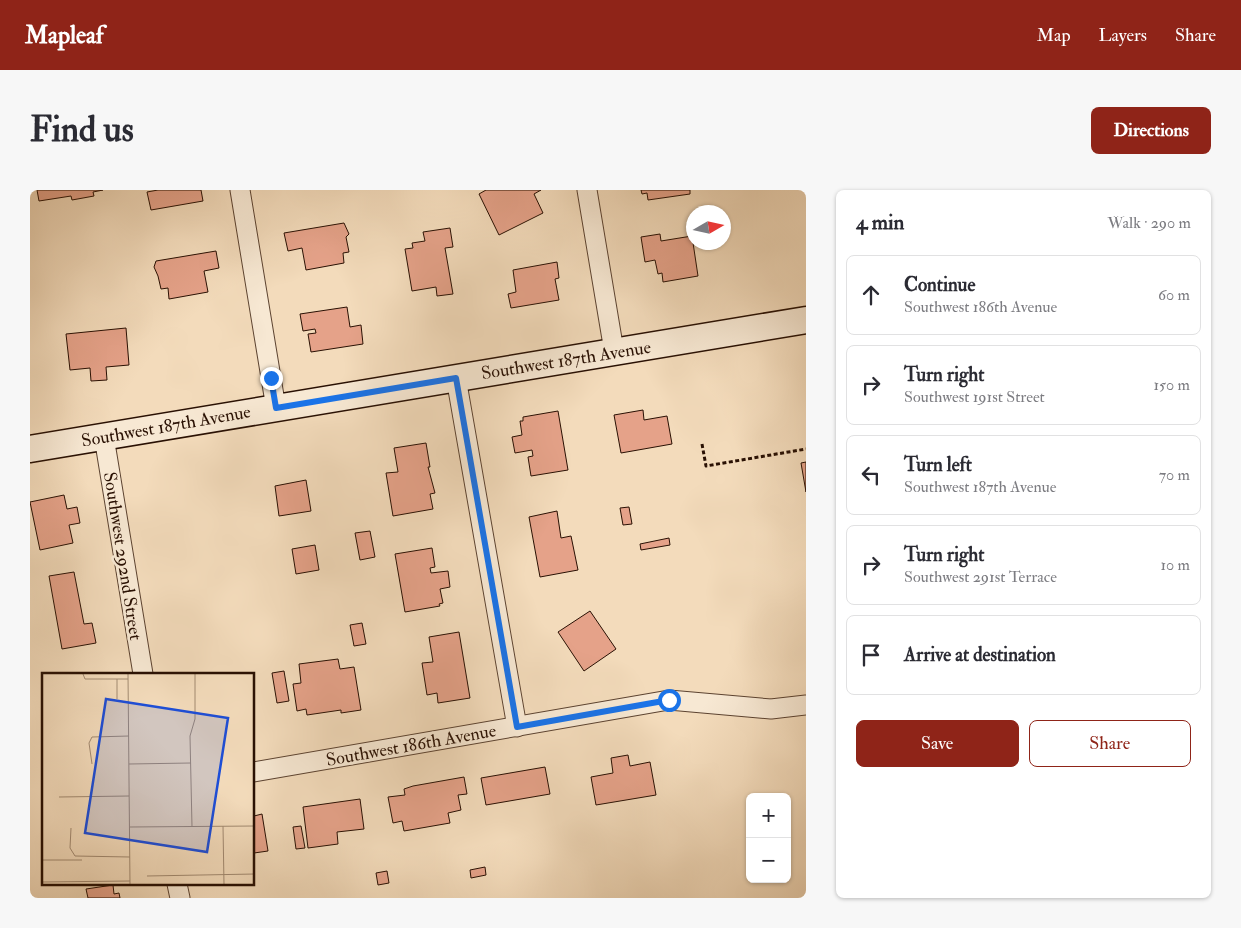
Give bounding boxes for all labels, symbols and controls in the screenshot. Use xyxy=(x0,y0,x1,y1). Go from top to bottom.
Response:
text: Mapleaf xyxy=(25,20,104,51)
text: Map xyxy=(1037,24,1071,47)
text: Layers xyxy=(1099,24,1147,47)
text: Share xyxy=(1175,24,1216,47)
button: Directions xyxy=(1091,107,1211,154)
text: Find us xyxy=(30,108,134,152)
north arrow xyxy=(686,205,731,250)
text: 4 min xyxy=(856,209,904,236)
text: Walk · 290 m xyxy=(1108,213,1191,233)
text: Continue xyxy=(904,273,975,297)
icon: ahead xyxy=(857,281,885,309)
text: 60 m xyxy=(1158,285,1190,305)
text: Southwest 186th Avenue xyxy=(904,297,1057,317)
street label: Southwest 187th Avenue xyxy=(480,336,653,385)
text: Turn right xyxy=(904,363,984,387)
route end xyxy=(260,367,283,390)
icon: right xyxy=(857,371,885,399)
text: 150 m xyxy=(1153,375,1190,395)
text: Southwest 191st Street xyxy=(904,387,1045,407)
street label: Southwest 187th Avenue xyxy=(80,400,253,453)
text: Turn left xyxy=(904,453,972,477)
icon: left xyxy=(857,461,885,489)
text: 70 m xyxy=(1159,465,1190,485)
street label: Southwest 292nd Street xyxy=(98,470,147,642)
text: Southwest 187th Avenue xyxy=(904,477,1057,497)
text: Turn right xyxy=(904,543,984,567)
icon: right xyxy=(857,551,885,579)
text: 10 m xyxy=(1160,555,1190,575)
text: Southwest 291st Terrace xyxy=(904,567,1057,587)
icon: arrive xyxy=(857,641,885,669)
text: Arrive at destination xyxy=(904,643,1056,667)
inset map xyxy=(42,673,255,886)
route start xyxy=(658,689,681,712)
street label: Southwest 186th Avenue xyxy=(324,719,498,772)
button: Save xyxy=(856,720,1019,767)
button: Share xyxy=(1029,720,1191,767)
map controls xyxy=(746,793,791,883)
button: + xyxy=(746,793,791,838)
button: − xyxy=(746,838,791,883)

